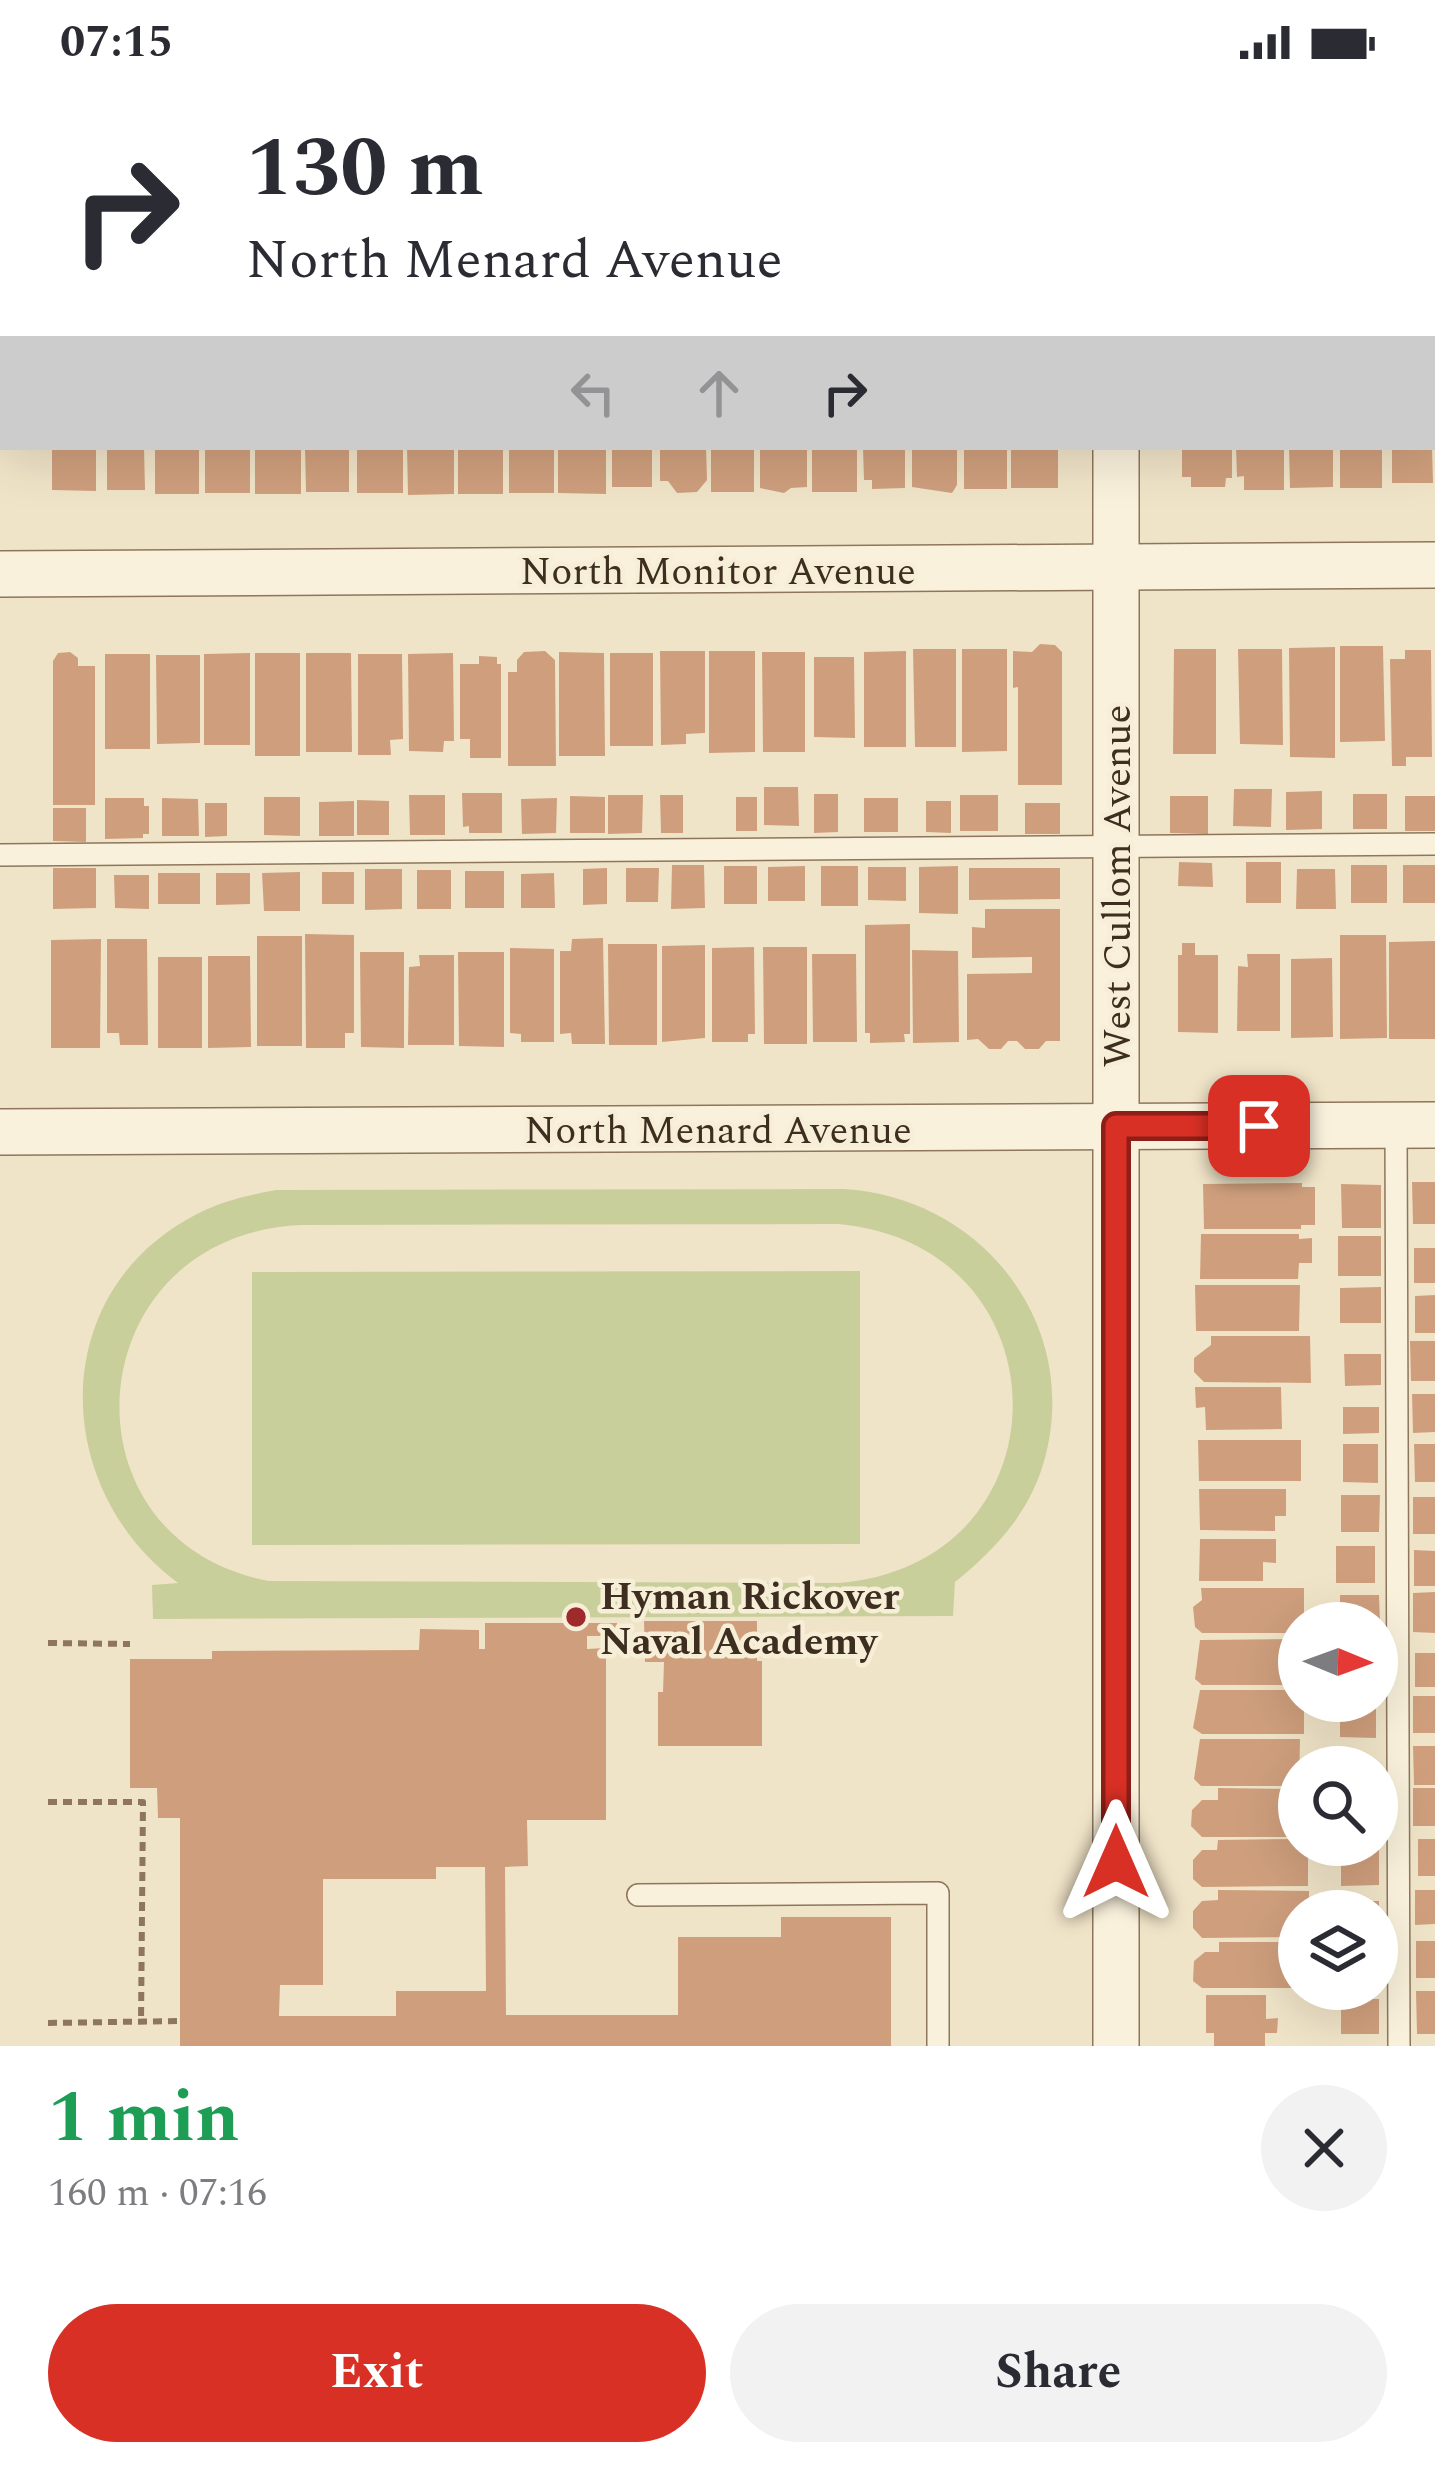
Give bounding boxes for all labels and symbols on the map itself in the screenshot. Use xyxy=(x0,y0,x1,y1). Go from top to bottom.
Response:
street label: North Monitor Avenue xyxy=(520,543,916,602)
street label: West Cullom Avenue xyxy=(1089,705,1148,1067)
pin xyxy=(1208,1075,1310,1177)
street label: North Menard Avenue xyxy=(524,1102,912,1161)
place label: Hyman Rickover Naval Academy xyxy=(600,1568,900,1672)
north arrow xyxy=(1278,1602,1398,1722)
marker: Hyman Rickover Naval Academy xyxy=(563,1604,589,1630)
position arrow xyxy=(1053,1799,1179,1925)

